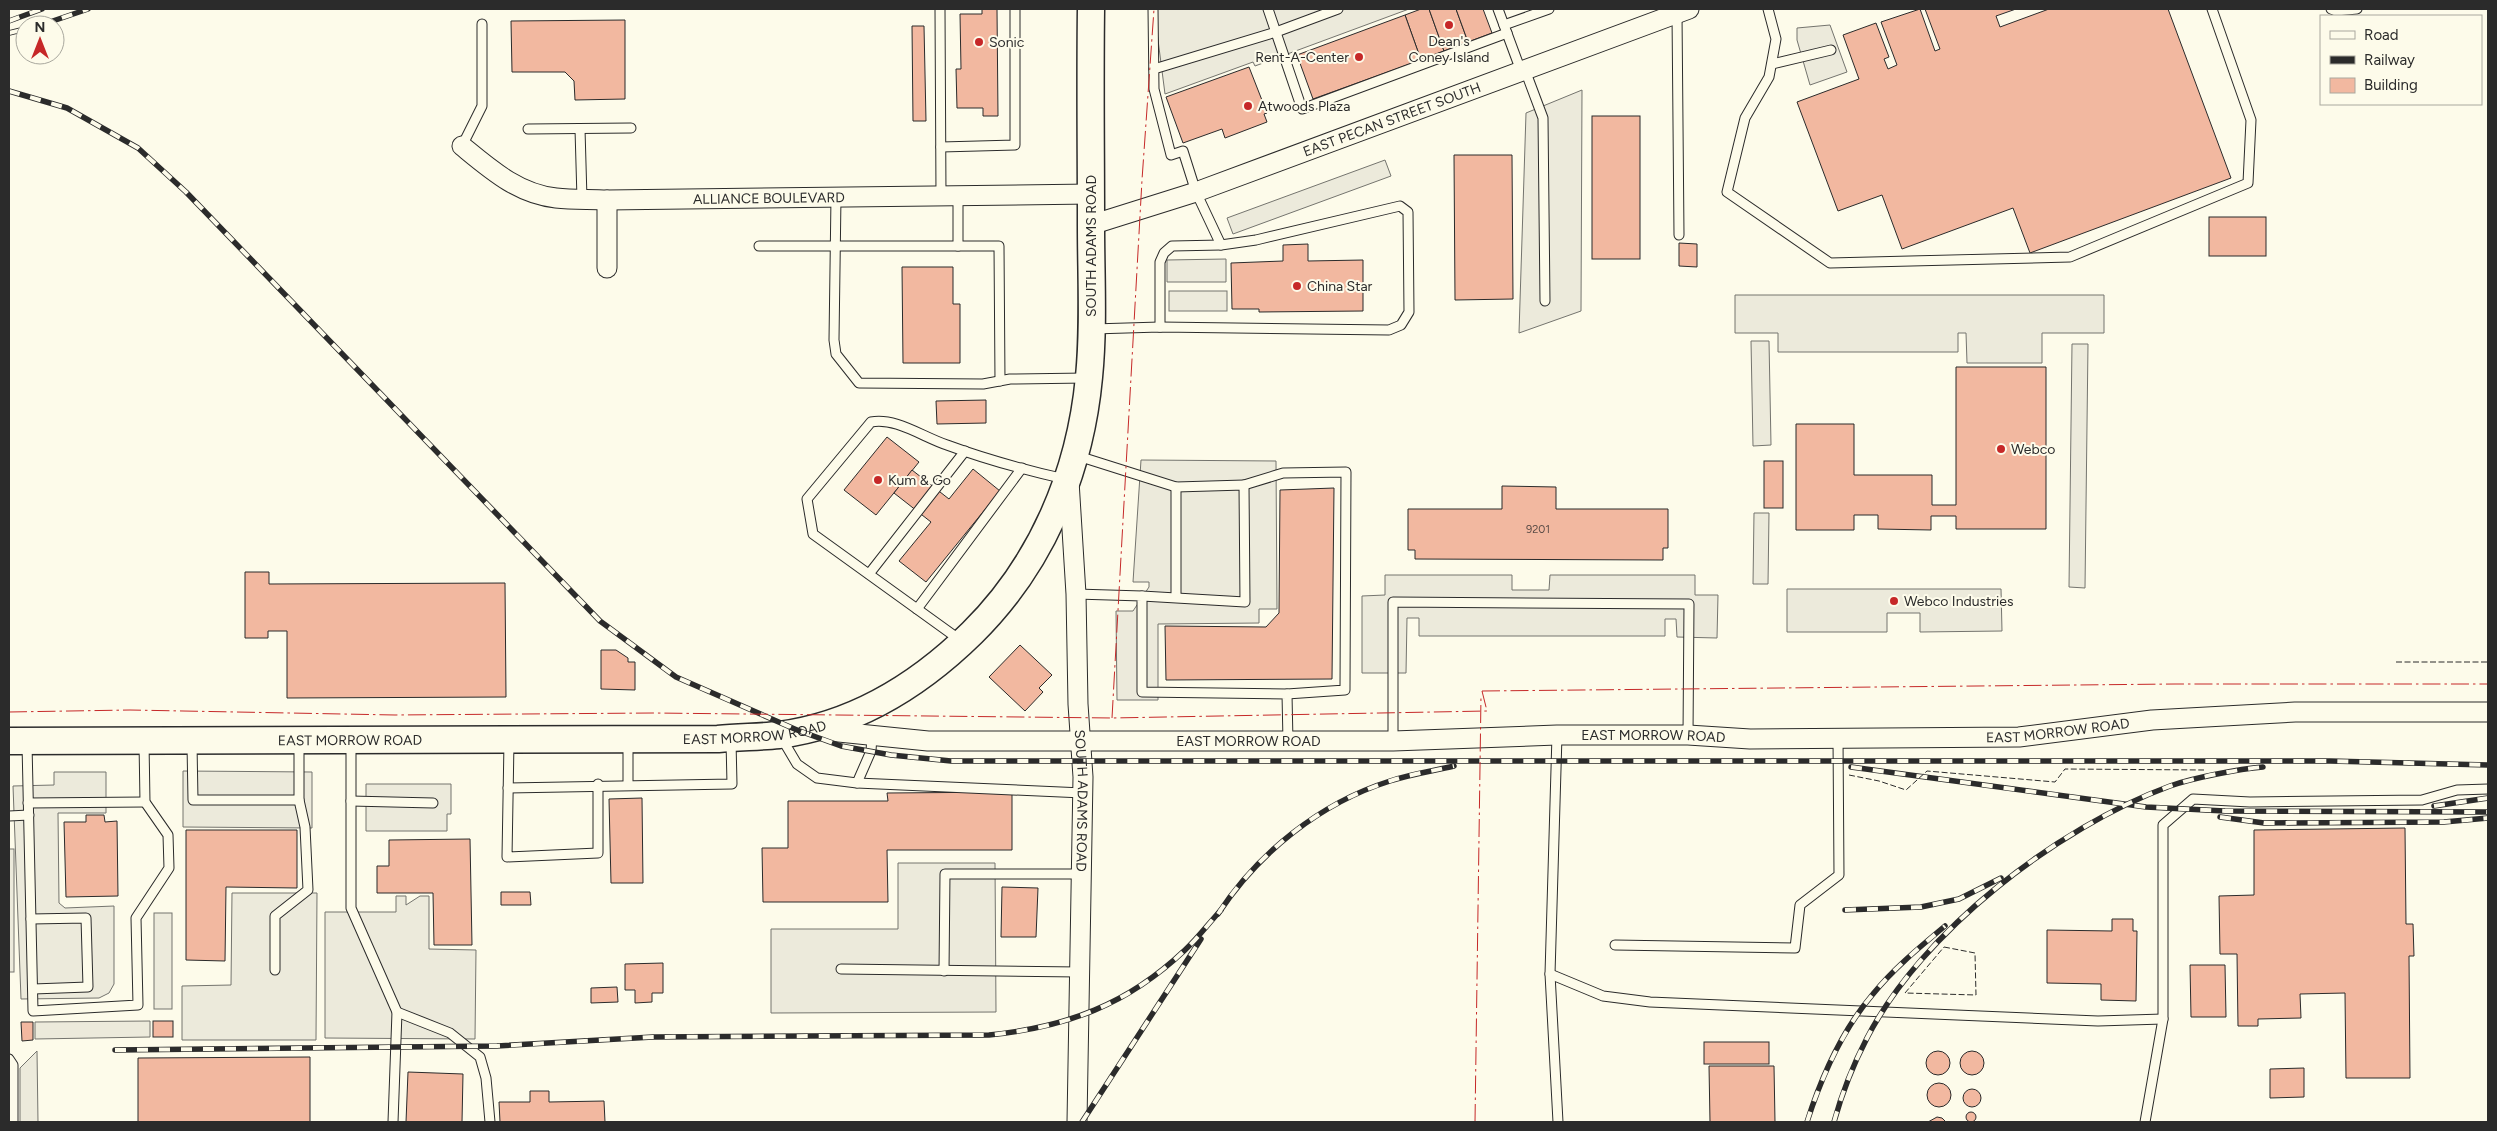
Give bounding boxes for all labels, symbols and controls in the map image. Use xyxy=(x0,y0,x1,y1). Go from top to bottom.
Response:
north arrow xyxy=(15,15,65,65)
legend xyxy=(2320,15,2482,105)
text: N xyxy=(35,19,45,36)
marker: Dean's Coney Island xyxy=(1443,19,1455,31)
text: Road xyxy=(2364,26,2399,44)
place label: Dean's Coney Island xyxy=(1409,33,1489,66)
place label: Sonic xyxy=(989,34,1025,51)
marker: Sonic xyxy=(973,36,985,48)
place label: Rent-A-Center xyxy=(1255,49,1349,66)
marker: Rent-A-Center xyxy=(1353,51,1365,63)
text: Railway xyxy=(2364,51,2415,69)
text: Building xyxy=(2364,76,2418,94)
street label: EAST PECAN STREET SOUTH xyxy=(1301,79,1483,160)
place label: Atwoods Plaza xyxy=(1258,98,1350,115)
marker: Atwoods Plaza xyxy=(1242,100,1254,112)
street label: SOUTH ADAMS ROAD xyxy=(1083,175,1100,317)
street label: ALLIANCE BOULEVARD xyxy=(693,189,845,208)
place label: China Star xyxy=(1307,278,1373,295)
marker: China Star xyxy=(1291,280,1303,292)
place label: Webco xyxy=(2011,441,2055,458)
marker: Webco xyxy=(1995,443,2007,455)
place label: Kum & Go xyxy=(888,472,951,489)
marker: Kum & Go xyxy=(872,474,884,486)
house number: 9201 xyxy=(1526,523,1550,536)
place label: Webco Industries xyxy=(1904,593,2013,610)
marker: Webco Industries xyxy=(1888,595,1900,607)
street label: EAST MORROW ROAD xyxy=(1986,715,2131,746)
street label: EAST MORROW ROAD xyxy=(683,717,828,748)
street label: EAST MORROW ROAD xyxy=(1581,727,1726,746)
street label: SOUTH ADAMS ROAD xyxy=(1071,729,1091,872)
street label: EAST MORROW ROAD xyxy=(278,732,422,749)
street label: EAST MORROW ROAD xyxy=(1176,733,1321,750)

